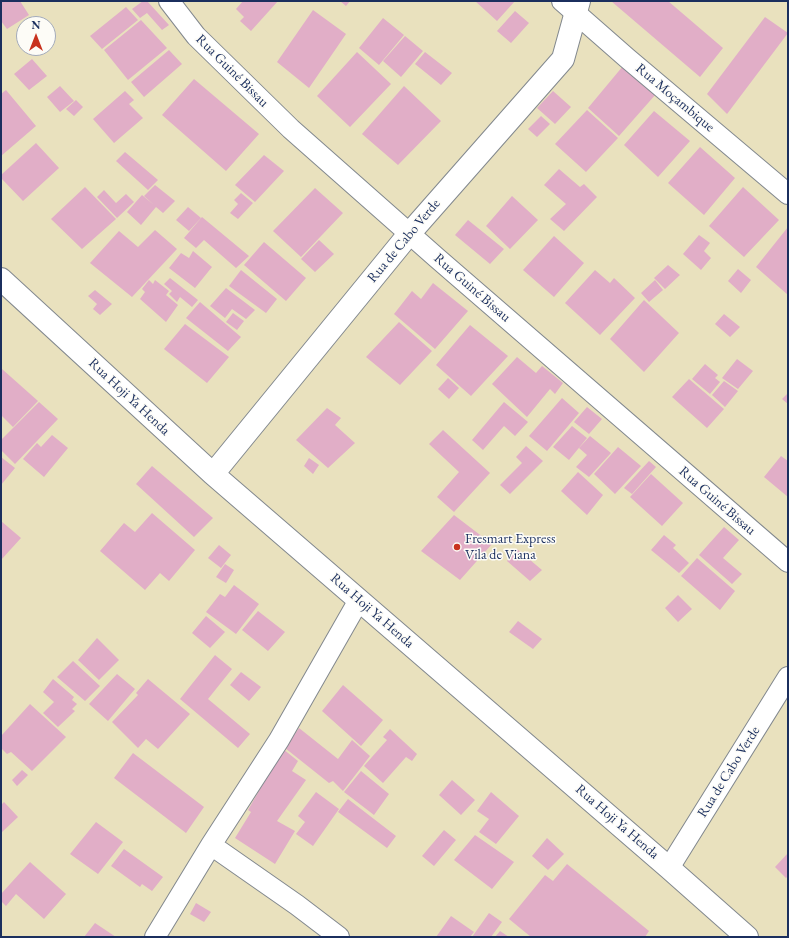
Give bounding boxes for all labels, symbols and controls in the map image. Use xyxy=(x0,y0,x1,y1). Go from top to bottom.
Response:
north arrow xyxy=(16,16,56,56)
text: N xyxy=(32,18,40,32)
street label: Rua Guiné Bissau xyxy=(192,31,272,111)
street label: Rua Moçambique xyxy=(632,60,718,136)
street label: Rua de Cabo Verde xyxy=(364,196,444,286)
street label: Rua Guiné Bissau xyxy=(430,250,514,326)
street label: Rua Hoji Ya Henda xyxy=(85,355,173,439)
street label: Rua Guiné Bissau xyxy=(675,463,759,539)
place label: Fresmart Express Vila de Viana xyxy=(465,531,556,564)
marker: Fresmart Express Vila de Viana xyxy=(452,542,462,552)
street label: Rua Hoji Ya Henda xyxy=(327,570,417,652)
street label: Rua de Cabo Verde xyxy=(694,723,764,821)
street label: Rua Hoji Ya Henda xyxy=(572,781,662,863)

